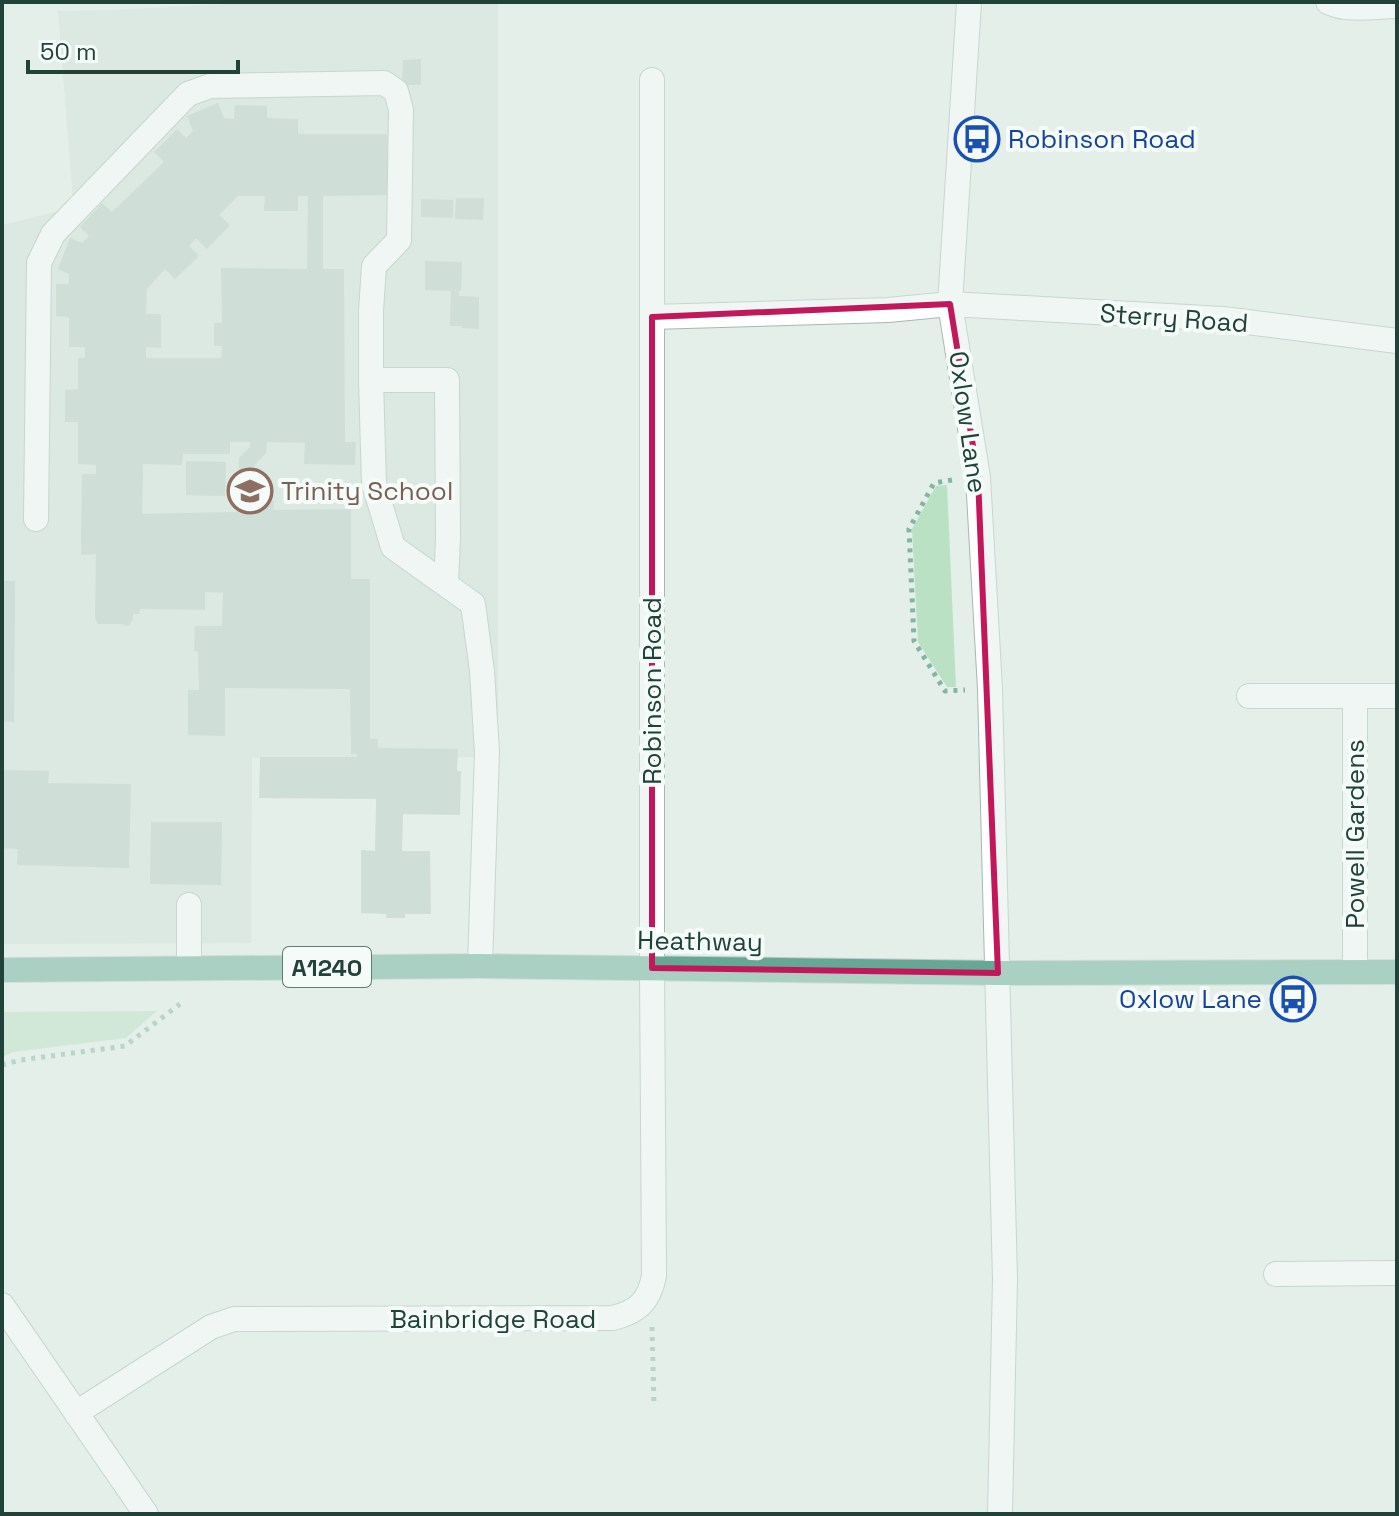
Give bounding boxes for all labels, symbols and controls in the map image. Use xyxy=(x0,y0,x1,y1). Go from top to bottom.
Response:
scale bar xyxy=(28,24,238,74)
text: 50 m xyxy=(40,36,97,67)
bus stop icon: Robinson Road xyxy=(953,115,1001,163)
place label: Robinson Road xyxy=(1008,122,1196,156)
street label: Sterry Road xyxy=(1099,296,1249,340)
street label: Oxlow Lane xyxy=(941,349,995,495)
school or university icon: Trinity School xyxy=(226,467,274,515)
place label: Trinity School xyxy=(281,474,453,508)
street label: Robinson Road xyxy=(635,597,669,785)
street label: Powell Gardens xyxy=(1338,739,1372,929)
street label: Heathway xyxy=(637,923,763,959)
road number: A1240 xyxy=(283,947,371,987)
bus stop icon: Oxlow Lane xyxy=(1269,975,1317,1023)
place label: Oxlow Lane xyxy=(1119,982,1262,1016)
street label: Bainbridge Road xyxy=(390,1302,596,1336)

